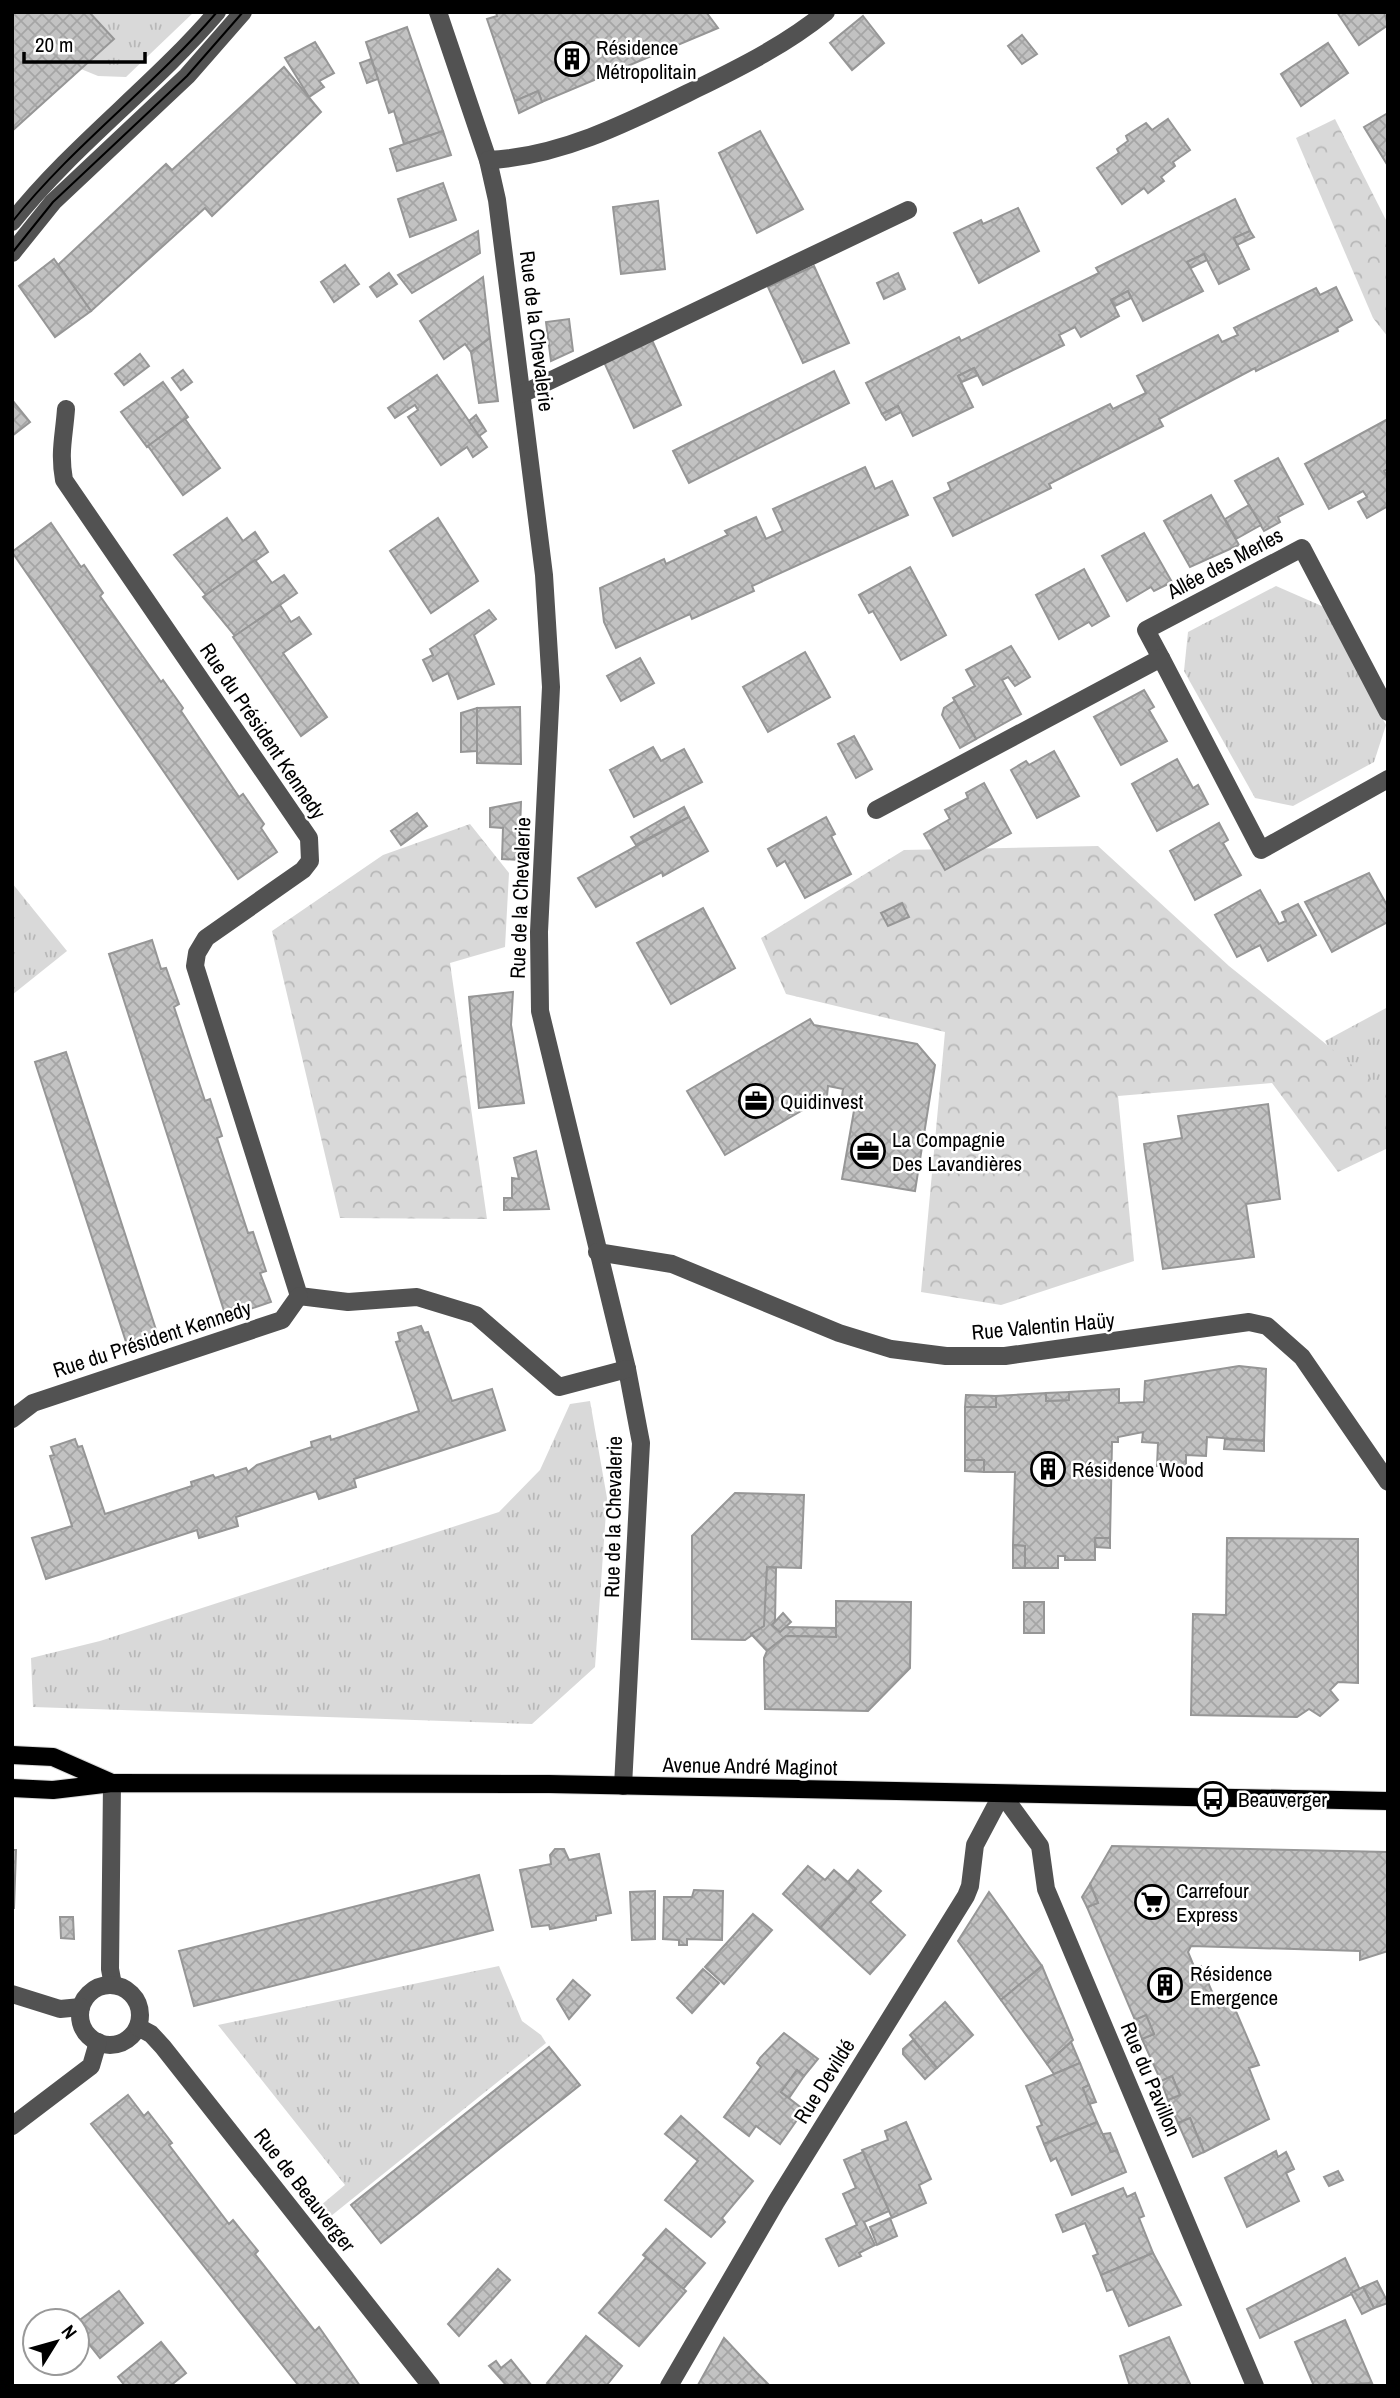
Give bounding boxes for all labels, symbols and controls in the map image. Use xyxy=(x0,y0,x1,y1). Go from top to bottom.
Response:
scale bar xyxy=(24,21,145,65)
text: 20 m xyxy=(35,30,73,59)
place label: Résidence Métropolitain xyxy=(596,33,697,86)
building icon: Résidence Métropolitain xyxy=(553,40,591,78)
street label: Rue de la Chevalerie xyxy=(513,249,561,413)
street label: Allée des Merles xyxy=(1161,520,1288,606)
street label: Rue du Président Kennedy xyxy=(193,637,333,825)
street label: Rue de la Chevalerie xyxy=(503,817,537,979)
office icon: Quidinvest xyxy=(737,1082,775,1120)
place label: Quidinvest xyxy=(780,1087,863,1116)
place label: La Compagnie Des Lavandières xyxy=(892,1125,1022,1178)
office icon: La Compagnie Des Lavandières xyxy=(849,1132,887,1170)
street label: Rue du Président Kennedy xyxy=(49,1293,255,1385)
street label: Rue Valentin Haüy xyxy=(970,1305,1116,1347)
street label: Rue de la Chevalerie xyxy=(597,1436,629,1598)
building icon: Résidence Wood xyxy=(1029,1450,1067,1488)
place label: Résidence Wood xyxy=(1072,1455,1204,1484)
street label: Avenue André Maginot xyxy=(661,1750,838,1782)
bus stop icon: Beauverger xyxy=(1194,1780,1232,1818)
place label: Beauverger xyxy=(1238,1785,1327,1814)
place label: Carrefour Express xyxy=(1176,1876,1249,1929)
supermarket icon: Carrefour Express xyxy=(1133,1883,1171,1921)
place label: Résidence Emergence xyxy=(1190,1959,1278,2012)
building icon: Résidence Emergence xyxy=(1146,1966,1184,2004)
street label: Rue du Pavillon xyxy=(1114,2017,1188,2141)
street label: Rue Devildé xyxy=(787,2033,861,2129)
street label: Rue de Beauverger xyxy=(248,2122,363,2258)
north arrow xyxy=(21,2307,91,2377)
text: N xyxy=(56,2319,83,2344)

